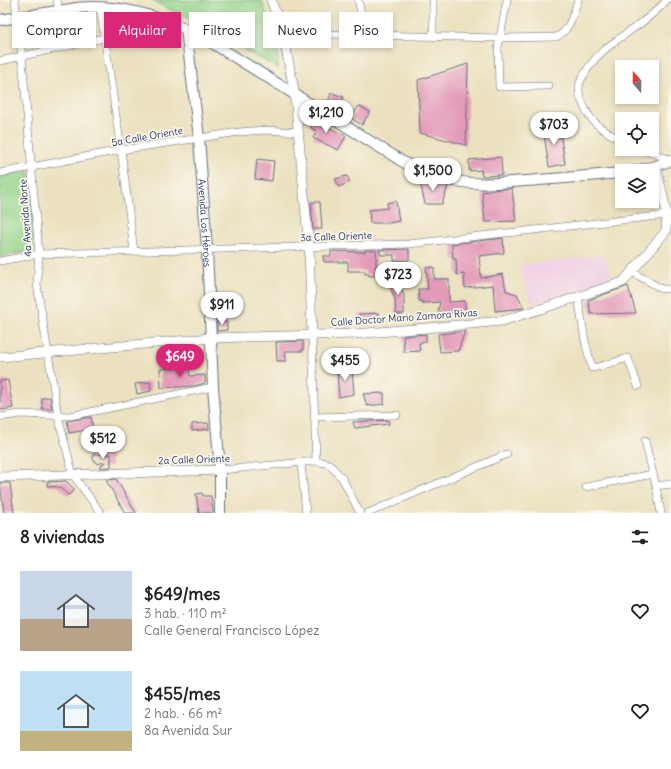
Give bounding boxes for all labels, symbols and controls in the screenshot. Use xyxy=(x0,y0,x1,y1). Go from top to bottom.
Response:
chip: Comprar xyxy=(12,12,96,48)
chip: Alquilar xyxy=(104,12,181,48)
chip: Filtros xyxy=(189,12,255,48)
chip: Nuevo xyxy=(263,12,331,48)
chip: Piso xyxy=(339,12,393,48)
north arrow xyxy=(615,60,659,104)
map controls xyxy=(615,60,659,208)
pin: $1,210 xyxy=(293,100,359,134)
text: $1,210 xyxy=(308,104,344,121)
pin: $703 xyxy=(530,112,578,146)
button: locate xyxy=(615,112,659,156)
text: $703 xyxy=(539,116,569,133)
street label: 5a Calle Oriente xyxy=(110,124,184,149)
pin: $1,500 xyxy=(400,158,466,192)
text: $1,500 xyxy=(413,162,453,179)
button: layers xyxy=(615,164,659,208)
street label: Avenida Los Héroes xyxy=(195,178,214,268)
street label: 4a Avenida Norte xyxy=(16,179,35,257)
street label: 3a Calle Oriente xyxy=(300,229,372,244)
pin: $723 xyxy=(374,262,422,296)
text: $723 xyxy=(384,266,412,283)
pin: $911 xyxy=(198,292,246,326)
text: $911 xyxy=(210,296,235,313)
street label: Calle Doctor Mario Zamora Rivas xyxy=(330,306,478,329)
pin: $649 xyxy=(156,344,204,378)
text: $649 xyxy=(165,348,195,365)
pin: $455 xyxy=(321,348,369,382)
text: $455 xyxy=(330,352,360,369)
pin: $512 xyxy=(79,426,127,460)
text: $512 xyxy=(90,430,116,447)
street label: 2a Calle Oriente xyxy=(158,452,230,467)
text: 8 viviendas xyxy=(20,526,104,548)
icon: filters xyxy=(629,526,651,548)
text: $649/mes xyxy=(144,583,220,605)
icon: home xyxy=(52,587,100,635)
icon: heart xyxy=(629,600,651,622)
text: 3 hab. · 110 m² xyxy=(144,605,227,622)
text: Calle General Francisco López xyxy=(144,622,319,639)
text: $455/mes xyxy=(144,683,221,705)
icon: home xyxy=(52,687,100,735)
icon: heart xyxy=(629,700,651,722)
text: 2 hab. · 66 m² xyxy=(144,705,222,722)
text: 8a Avenida Sur xyxy=(144,722,232,739)

